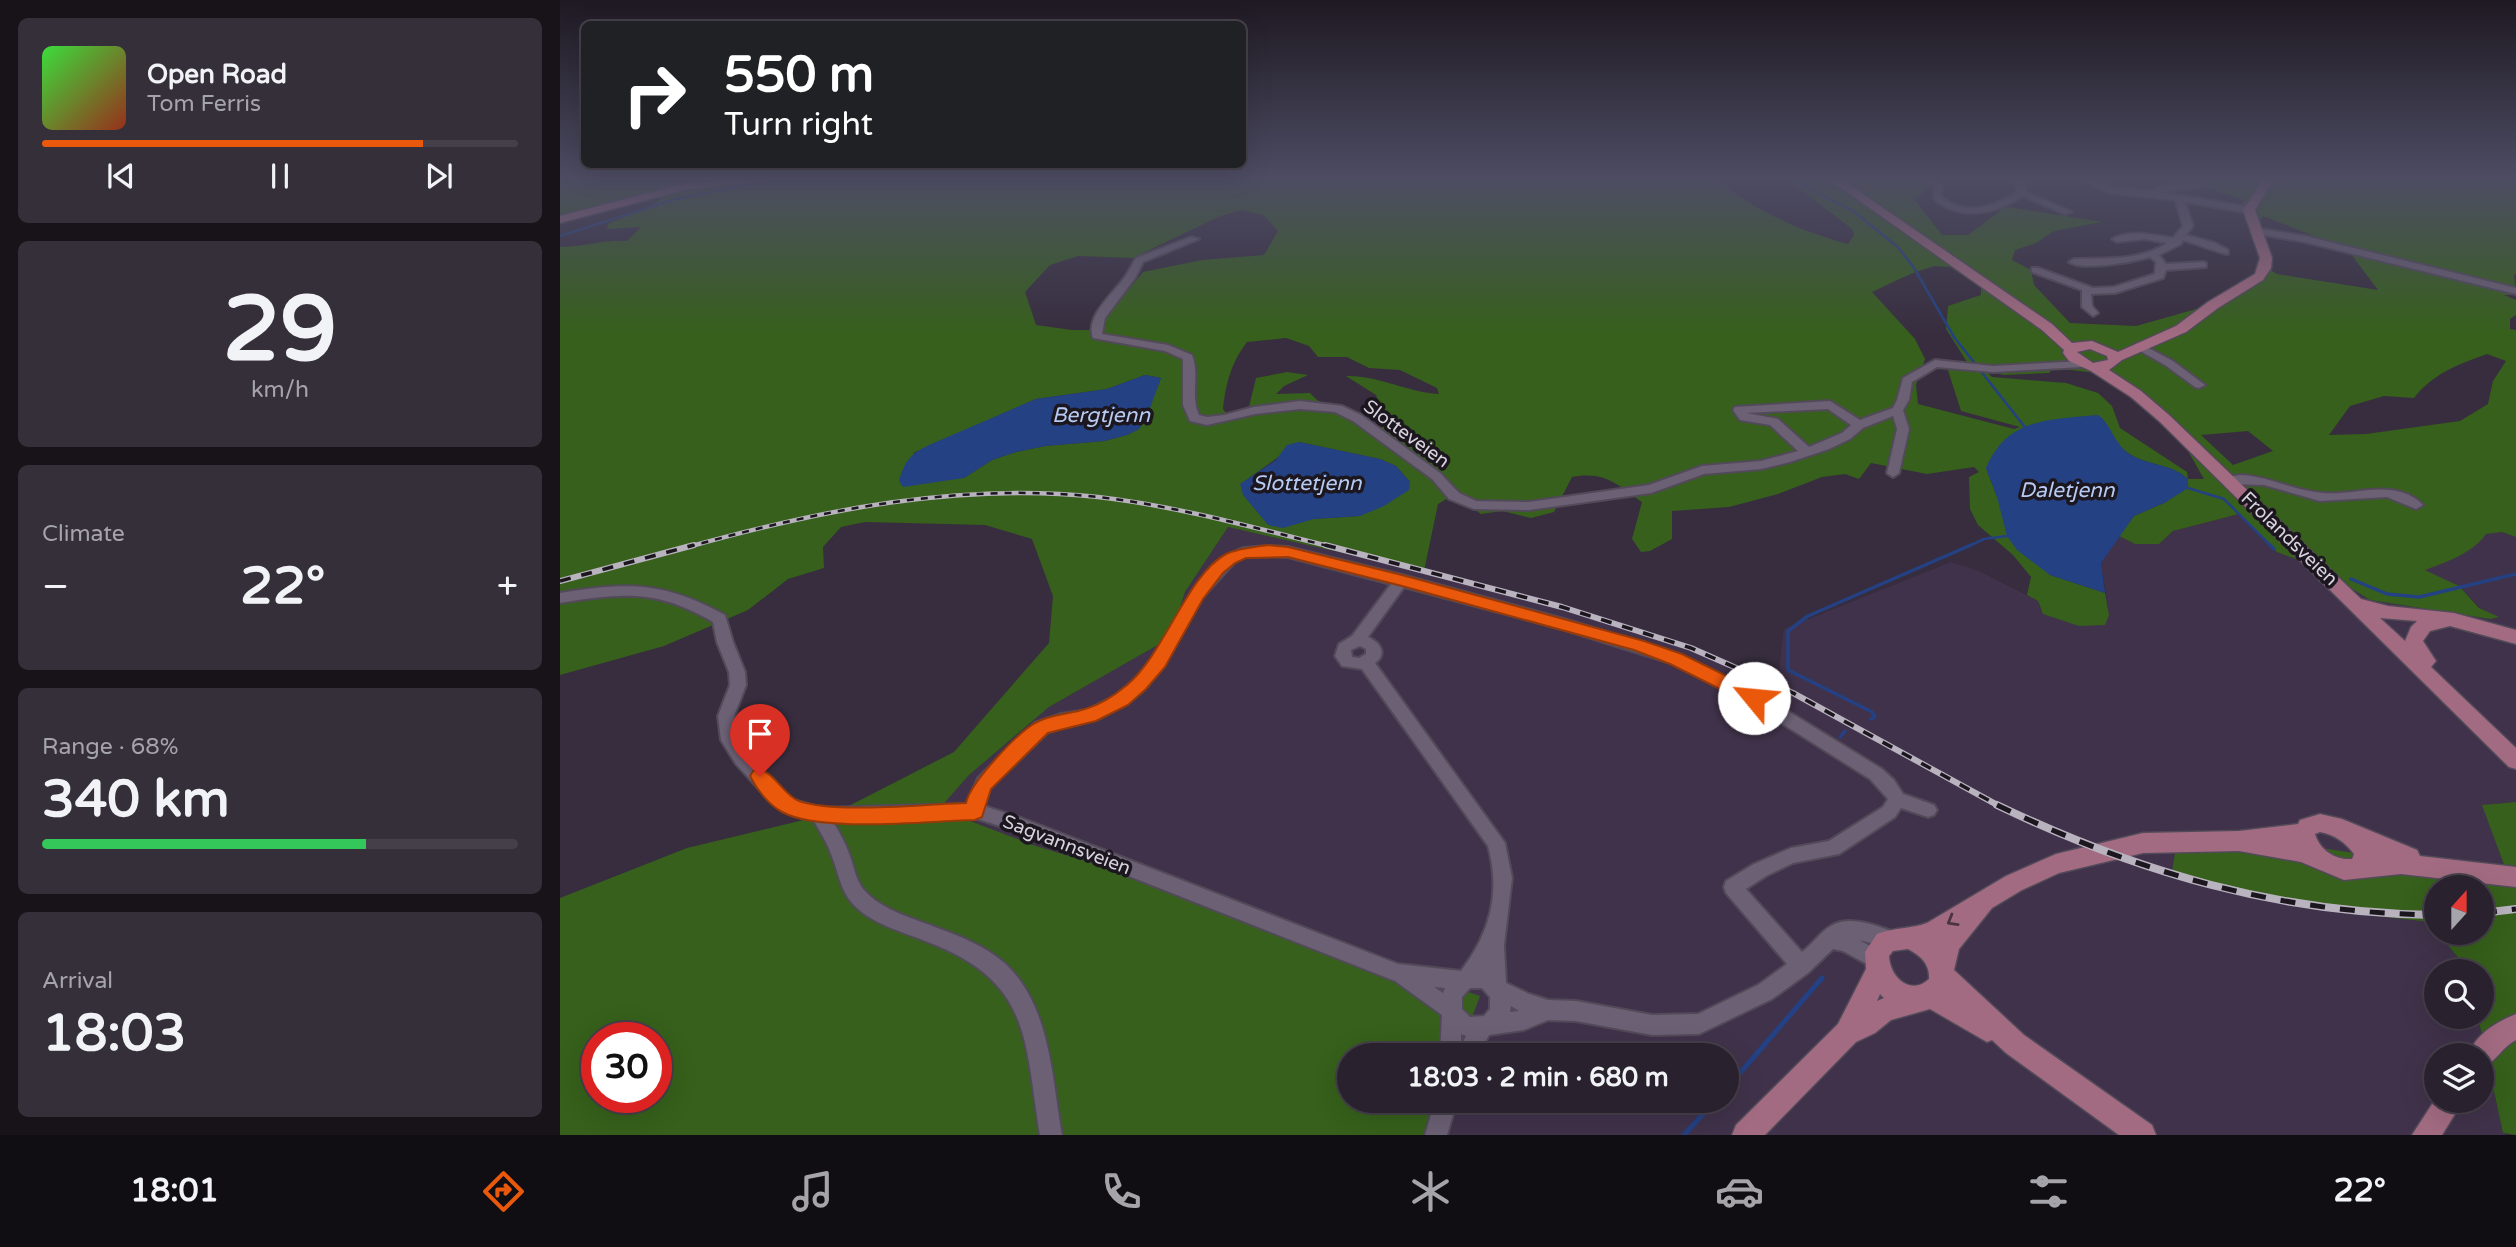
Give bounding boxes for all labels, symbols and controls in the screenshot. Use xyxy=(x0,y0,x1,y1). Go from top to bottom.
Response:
text: 550 m xyxy=(724,46,874,105)
icon: right xyxy=(609,49,700,140)
text: Open Road xyxy=(147,59,287,90)
text: Tom Ferris xyxy=(147,90,261,118)
text: Turn right xyxy=(724,106,873,144)
icon: previous xyxy=(102,157,140,195)
icon: pause xyxy=(261,157,299,195)
icon: next xyxy=(420,157,458,195)
text: 29 xyxy=(223,275,337,385)
text: km/h xyxy=(251,376,309,404)
street label: Slotteveien xyxy=(1359,395,1454,472)
water label: Bergtjenn xyxy=(1052,403,1151,428)
water label: Slottetjenn xyxy=(1252,471,1363,496)
water label: Daletjenn xyxy=(2019,478,2116,503)
street label: Frolandsveien xyxy=(2237,487,2342,590)
text: Climate xyxy=(42,520,125,548)
text: 22° xyxy=(240,555,325,618)
text: − xyxy=(42,564,69,610)
text: + xyxy=(497,564,518,610)
position arrow xyxy=(1717,661,1791,735)
pin xyxy=(730,704,790,776)
icon: arrive xyxy=(741,715,779,753)
text: Range · 68% xyxy=(42,733,178,761)
text: 340 km xyxy=(42,768,230,831)
street label: Sagvannsveien xyxy=(1000,810,1134,879)
north arrow xyxy=(2424,875,2494,945)
map controls xyxy=(2424,875,2494,1113)
one-way arrow xyxy=(1947,912,1960,925)
button: search xyxy=(2424,959,2494,1029)
text: Arrival xyxy=(42,967,113,995)
text: 18:03 xyxy=(42,1002,186,1065)
speed limit sign: 30 xyxy=(581,1022,672,1113)
button: layers xyxy=(2424,1043,2494,1113)
text: 18:03 · 2 min · 680 m xyxy=(1407,1062,1669,1093)
icon: directions xyxy=(479,1167,528,1216)
icon: music xyxy=(788,1167,837,1216)
icon: phone xyxy=(1097,1167,1146,1216)
icon: climate xyxy=(1406,1167,1455,1216)
icon: car xyxy=(1715,1167,1764,1216)
icon: filters xyxy=(2024,1167,2073,1216)
text: 18:01 xyxy=(130,1172,219,1210)
text: 22° xyxy=(2334,1172,2386,1210)

